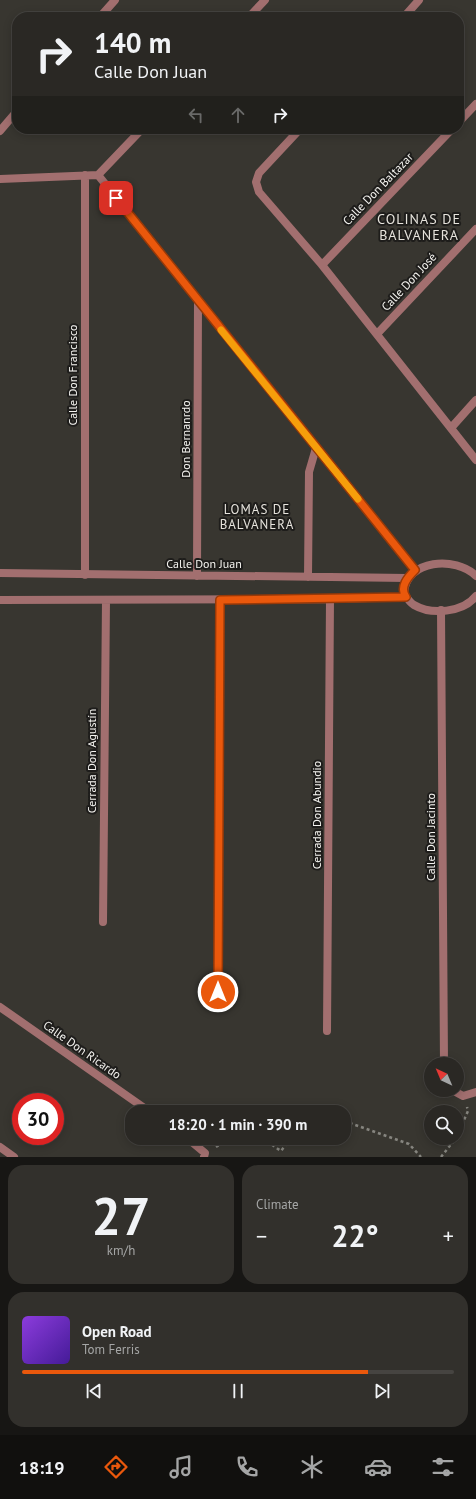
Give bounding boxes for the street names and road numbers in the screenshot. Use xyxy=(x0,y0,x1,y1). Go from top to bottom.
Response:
street label: Calle Don Baltazar xyxy=(339,149,416,228)
street label: Calle Don José xyxy=(378,249,439,314)
street label: Calle Don Francisco xyxy=(65,324,80,426)
street label: Don Bernanrdo xyxy=(178,400,193,478)
street label: Calle Don Juan xyxy=(166,556,242,571)
street label: Cerrada Don Agustín xyxy=(84,709,99,813)
street label: Cerrada Don Abundio xyxy=(309,761,324,869)
street label: Calle Don Jacinto xyxy=(423,793,438,881)
street label: Calle Don Ricardo xyxy=(40,1017,124,1082)

